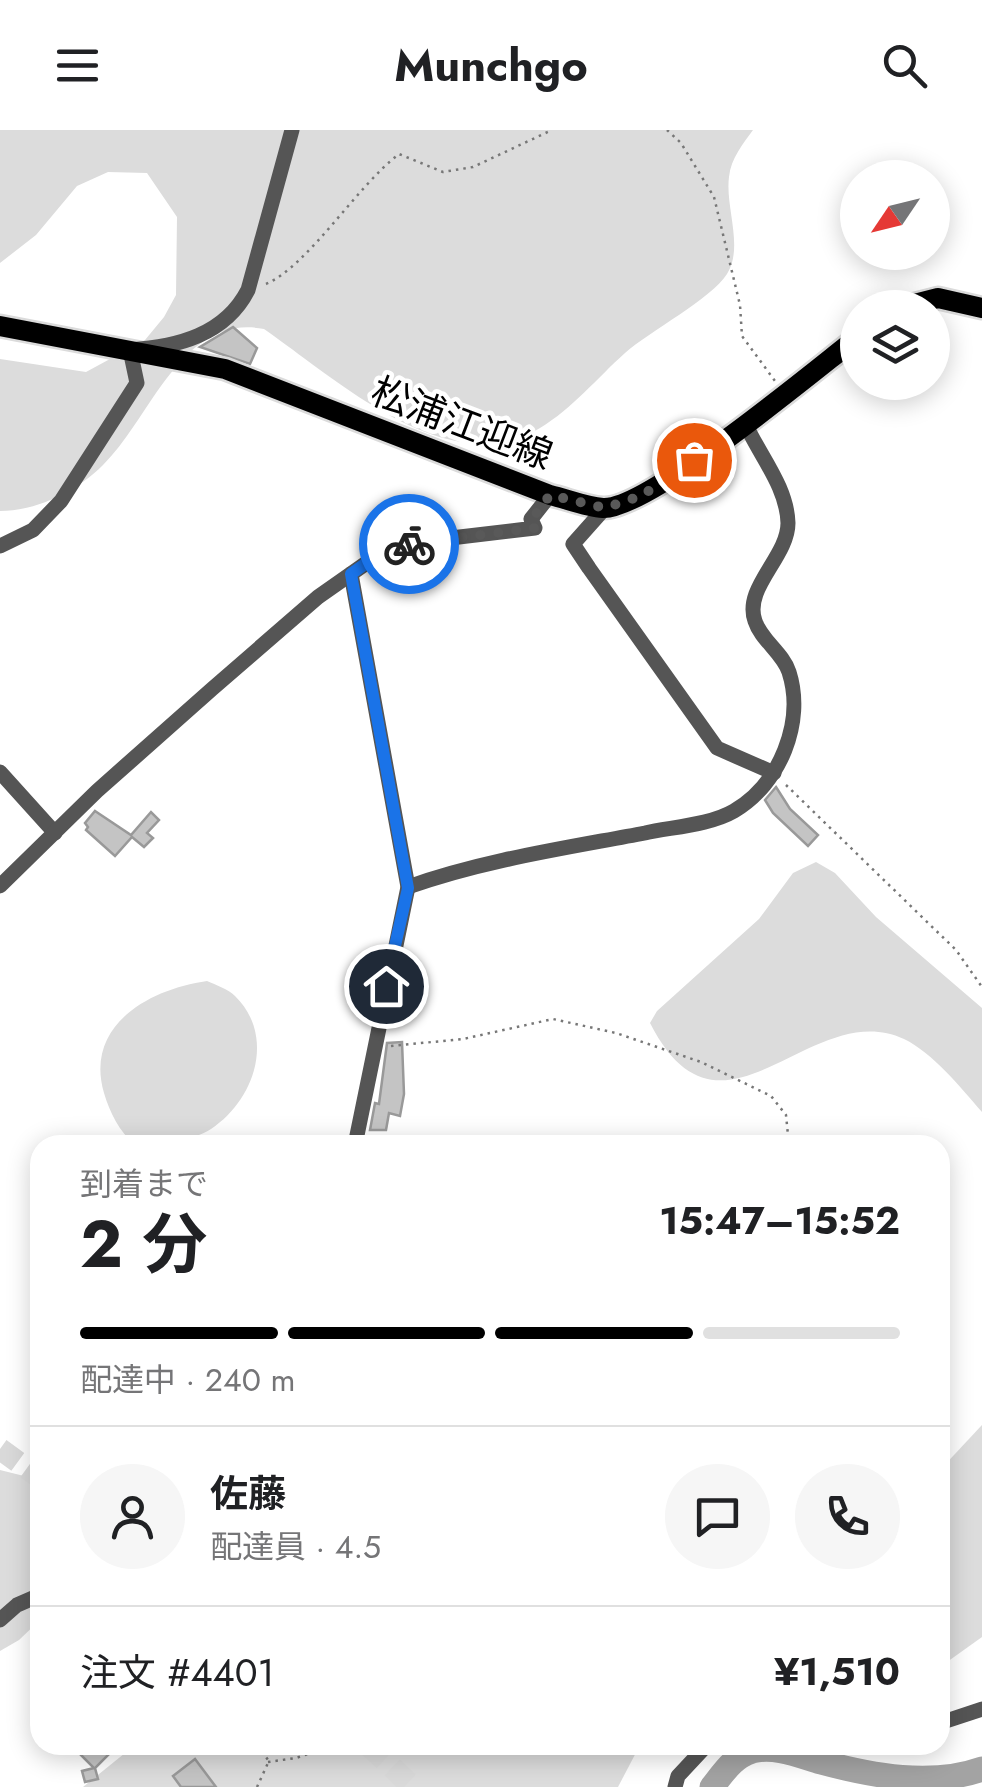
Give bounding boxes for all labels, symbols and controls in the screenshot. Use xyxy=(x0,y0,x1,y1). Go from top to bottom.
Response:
text: Munchgo xyxy=(394,33,588,98)
icon: menu xyxy=(50,38,105,93)
icon: search xyxy=(877,38,932,93)
north arrow xyxy=(840,160,950,270)
map controls xyxy=(840,160,950,400)
button: layers xyxy=(840,290,950,400)
street label: 松浦江迎線 xyxy=(363,363,561,483)
pin xyxy=(652,418,737,503)
icon: bag xyxy=(667,433,722,488)
courier xyxy=(359,494,459,594)
icon: bike xyxy=(382,517,437,572)
pin xyxy=(344,944,429,1029)
icon: home xyxy=(359,959,414,1014)
text: 到着まで xyxy=(80,1161,208,1207)
text: 15:47–15:52 xyxy=(659,1193,900,1248)
text: 2 分 xyxy=(80,1197,207,1291)
text: 配達中 · 240 m xyxy=(80,1357,295,1403)
button: person xyxy=(80,1464,185,1569)
button: chat xyxy=(665,1464,770,1569)
button: phone xyxy=(795,1464,900,1569)
text: 佐藤 xyxy=(210,1466,286,1521)
text: 配達員 · 4.5 xyxy=(210,1524,381,1570)
text: ¥1,510 xyxy=(774,1644,900,1699)
text: 注文 #4401 xyxy=(80,1645,275,1700)

